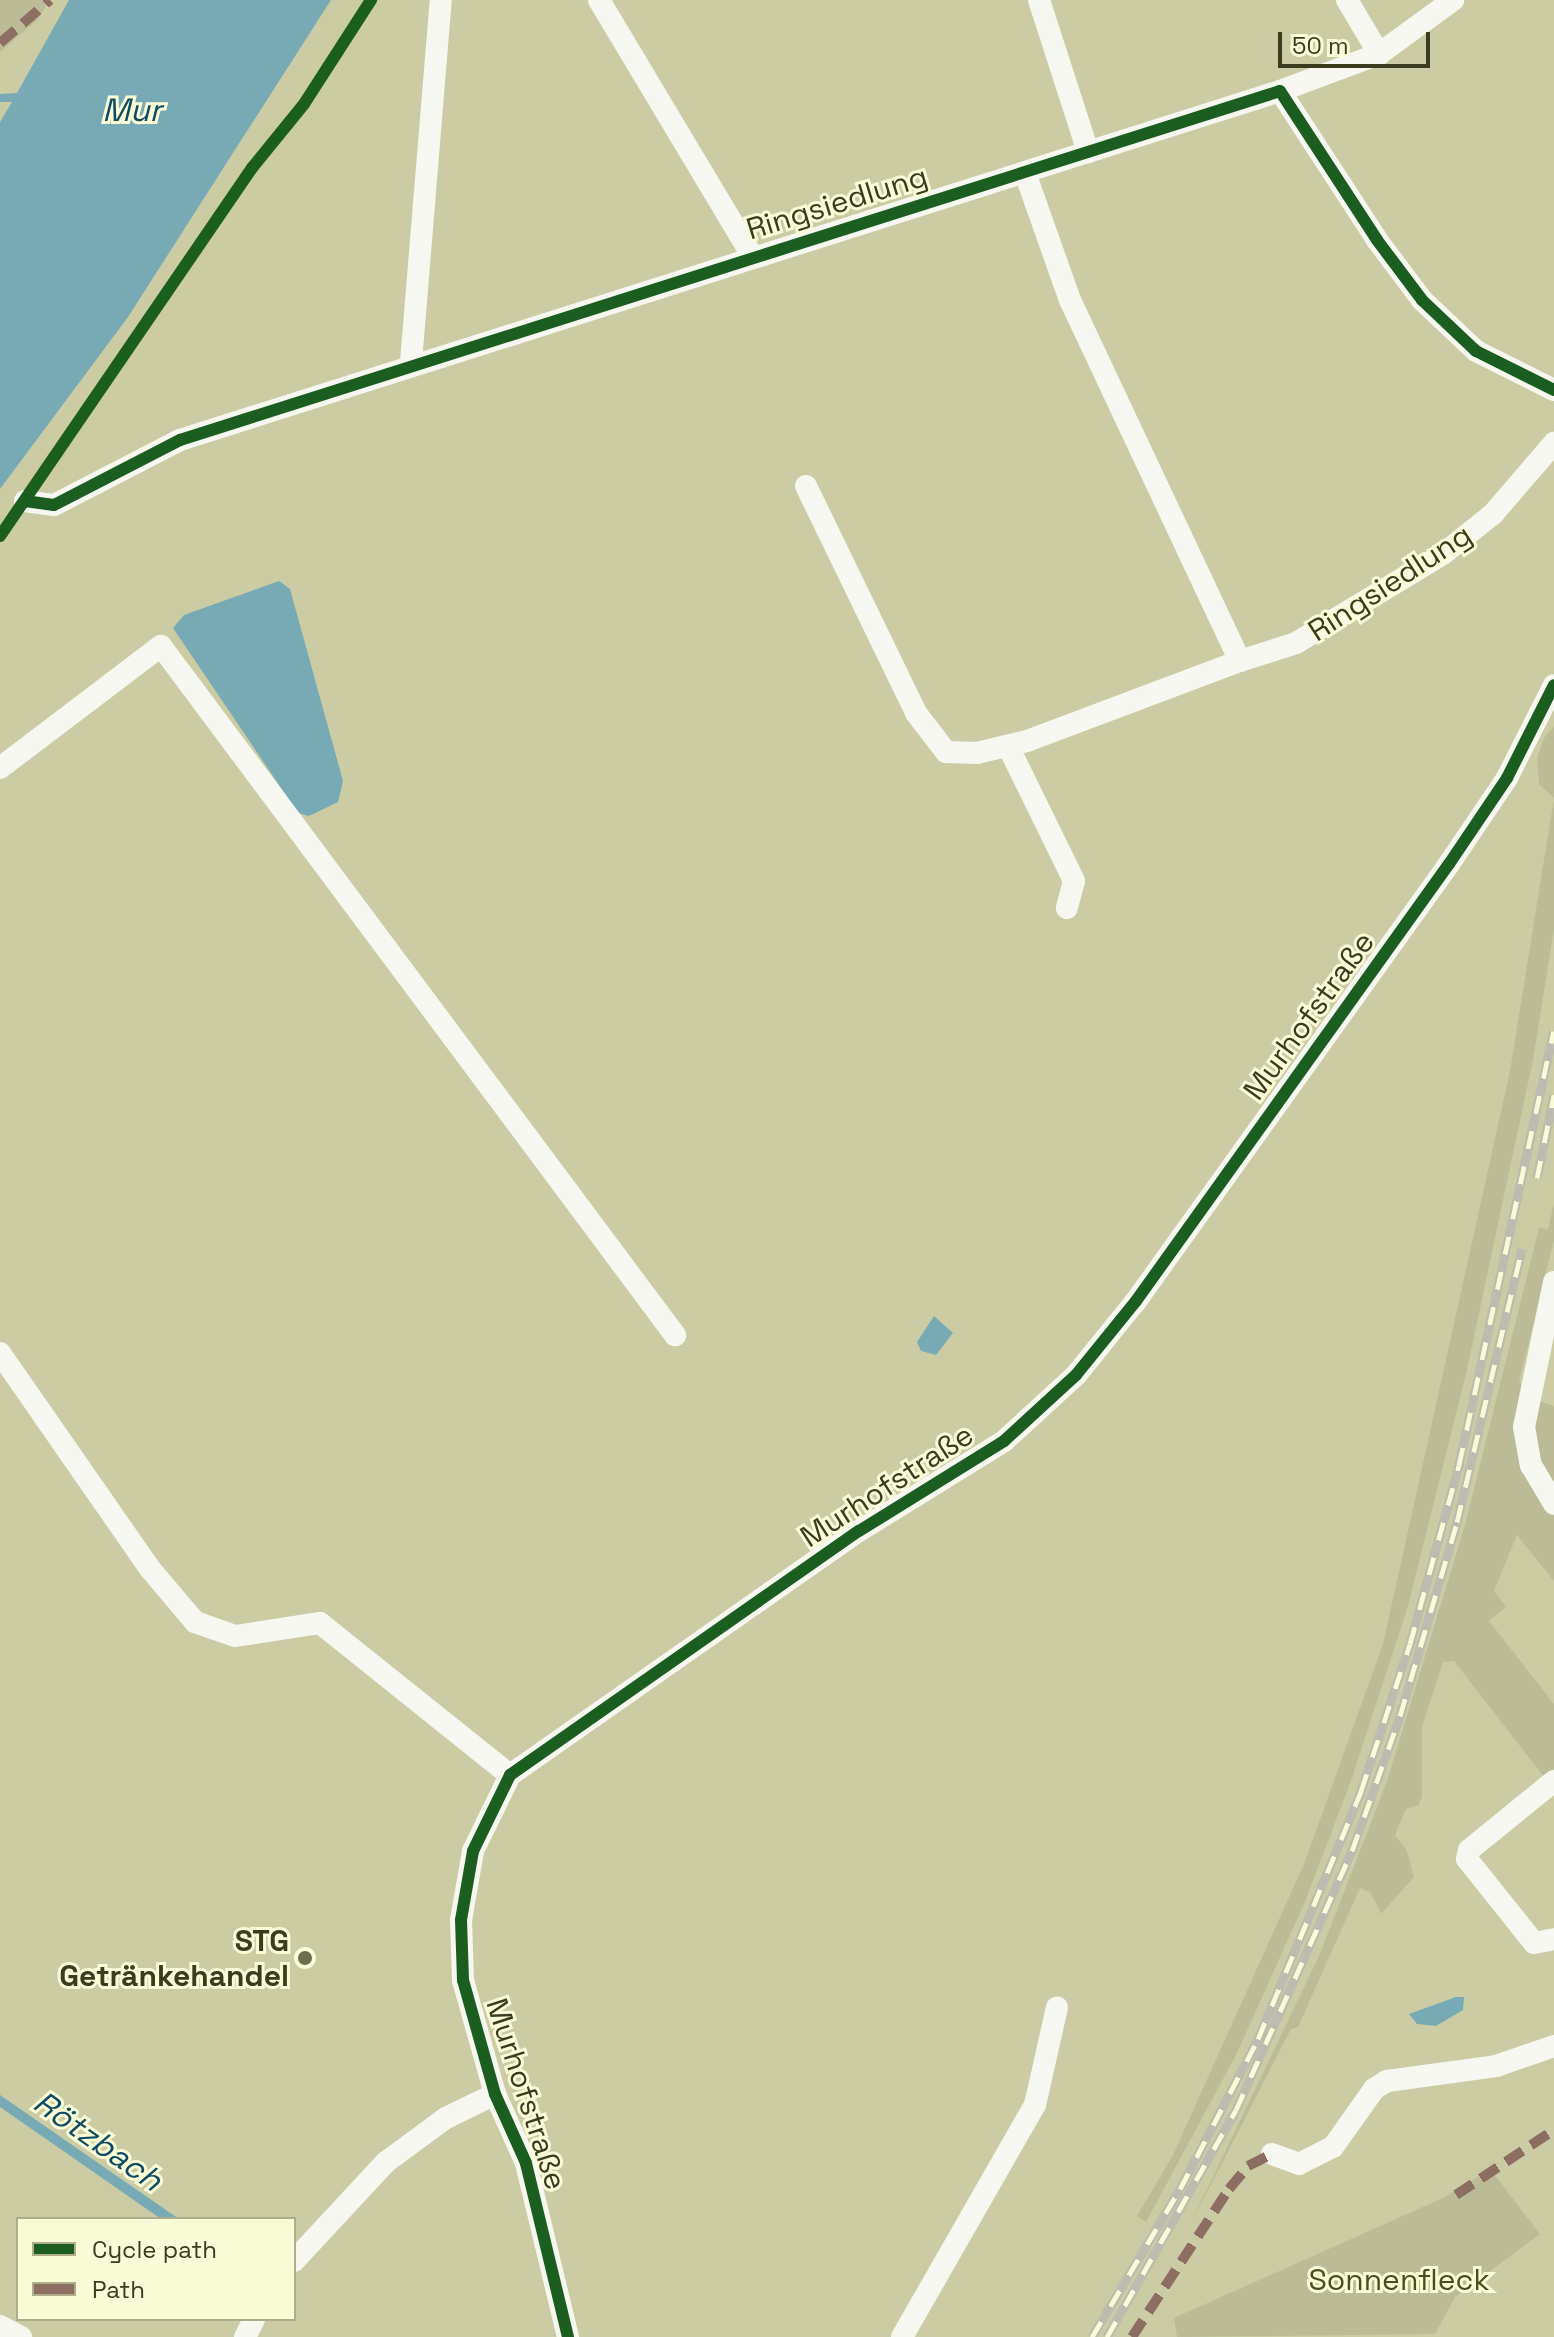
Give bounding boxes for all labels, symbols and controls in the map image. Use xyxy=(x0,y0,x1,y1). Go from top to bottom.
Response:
scale bar xyxy=(1282,16,1434,66)
text: 50 m xyxy=(1292,30,1349,61)
water label: Mur xyxy=(102,91,162,129)
street label: Ringsiedlung xyxy=(742,158,932,248)
street label: Ringsiedlung xyxy=(1302,517,1478,649)
street label: Murhofstraße xyxy=(1236,925,1382,1107)
street label: Murhofstraße xyxy=(794,1417,980,1555)
place label: STG Getränkehandel xyxy=(59,1923,289,1994)
marker: STG Getränkehandel xyxy=(296,1949,314,1967)
street label: Murhofstraße xyxy=(478,1994,574,2194)
water label: Rötzbach xyxy=(26,2083,170,2199)
legend xyxy=(16,2217,296,2321)
text: Cycle path xyxy=(92,2234,217,2265)
park label: Sonnenfleck xyxy=(1308,2262,1490,2298)
text: Path xyxy=(92,2274,145,2305)

